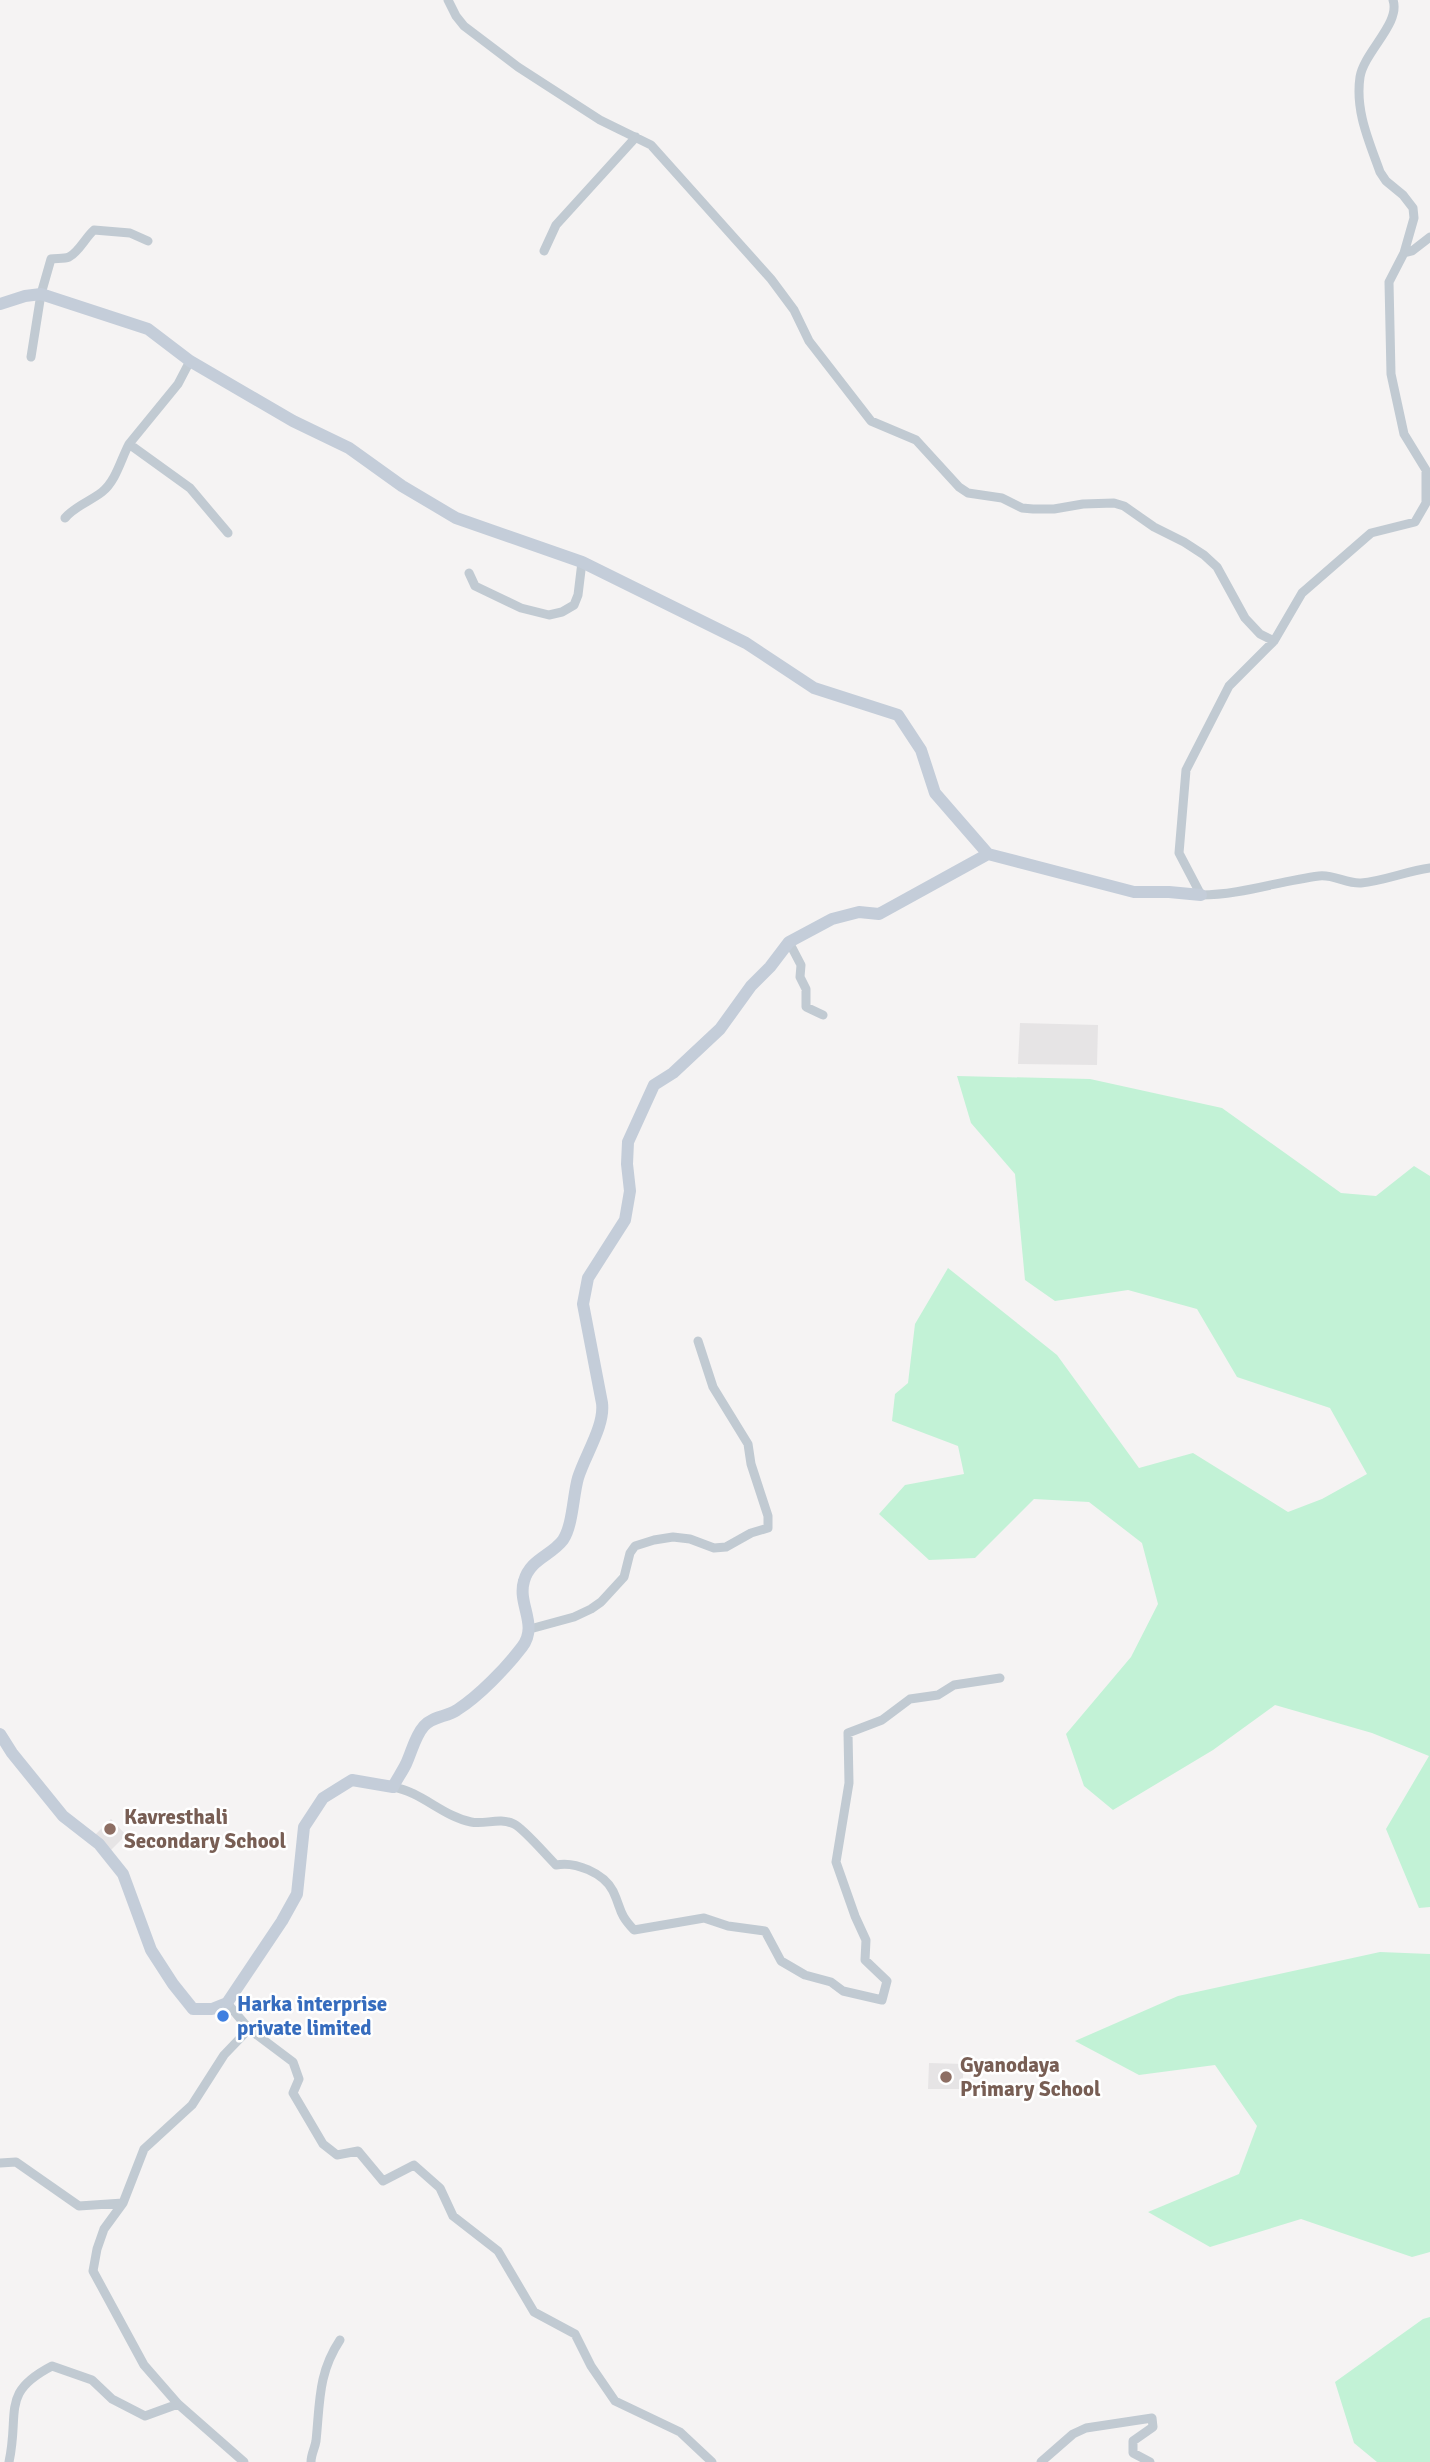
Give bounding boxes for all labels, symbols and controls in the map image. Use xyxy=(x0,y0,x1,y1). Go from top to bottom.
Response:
place label: Kavresthali Secondary School xyxy=(124,1804,287,1854)
marker: Kavresthali Secondary School xyxy=(102,1821,118,1837)
place label: Harka interprise private limited xyxy=(237,1991,387,2041)
marker: Harka interprise private limited xyxy=(215,2008,231,2024)
place label: Gyanodaya Primary School xyxy=(960,2052,1101,2102)
marker: Gyanodaya Primary School xyxy=(938,2069,954,2085)

